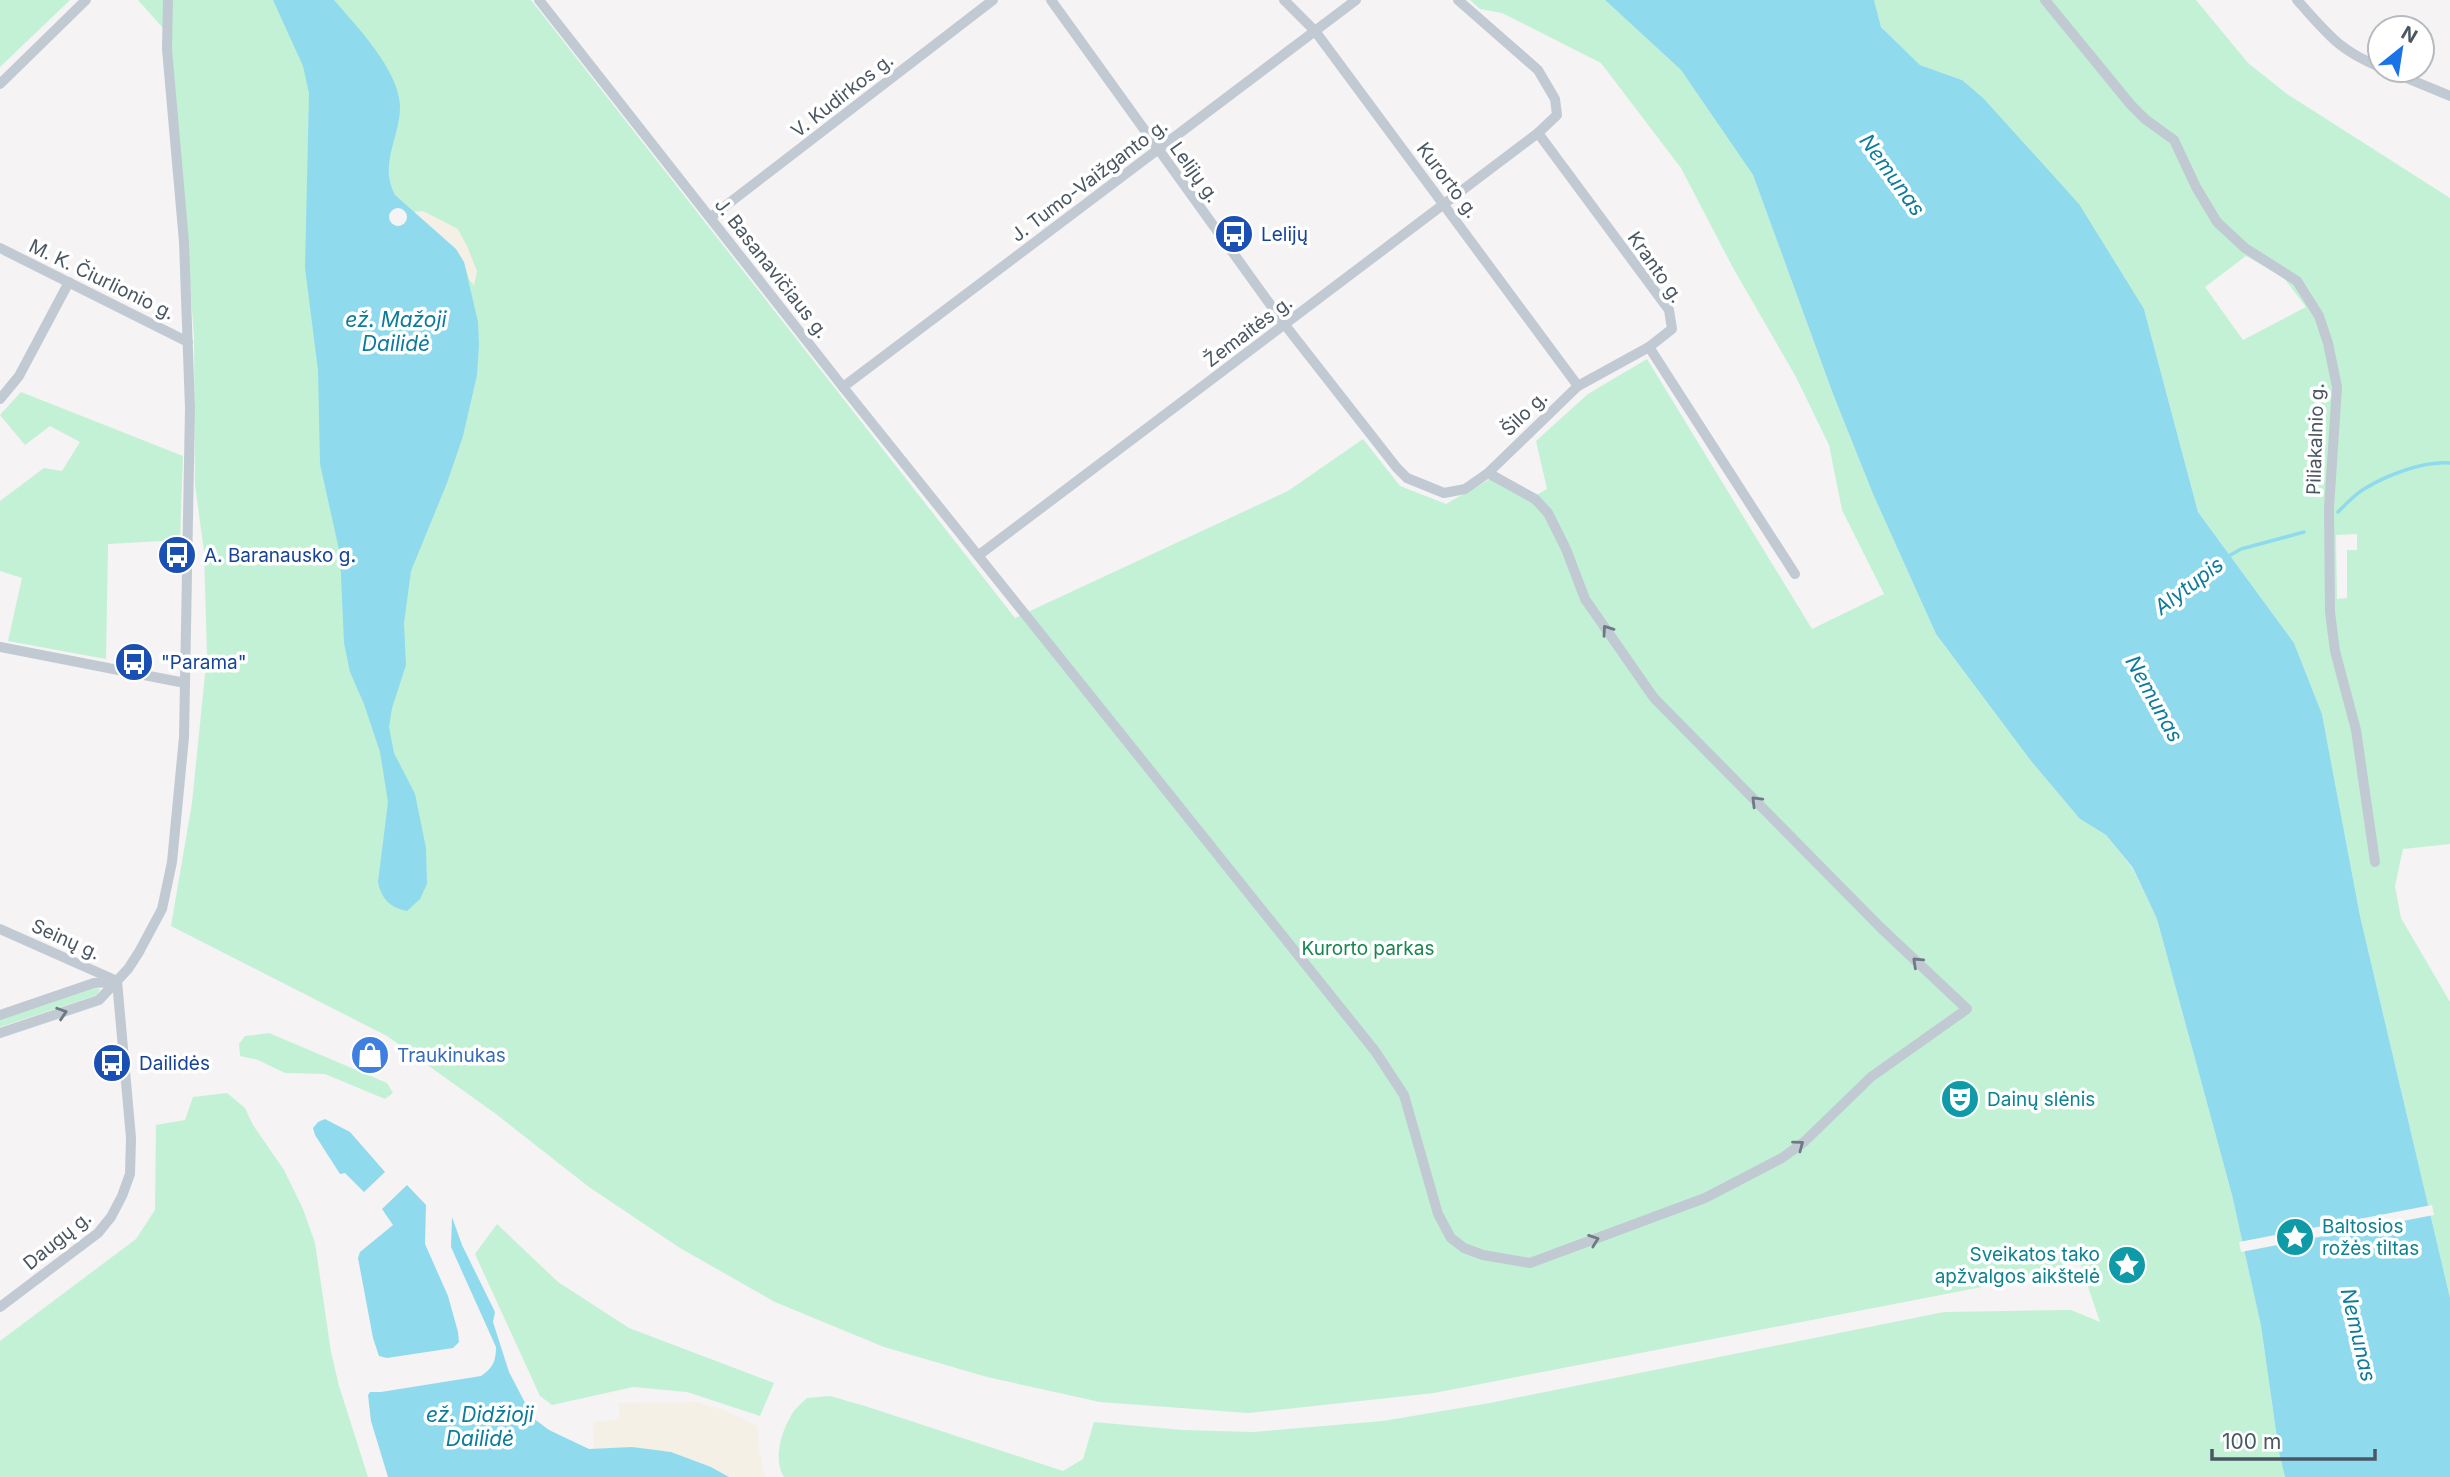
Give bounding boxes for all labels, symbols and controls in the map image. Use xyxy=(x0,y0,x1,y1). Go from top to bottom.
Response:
north arrow xyxy=(2366,14,2436,84)
text: N xyxy=(2397,21,2421,48)
street label: V. Kudirkos g. xyxy=(787,48,898,142)
street label: J. Tumo-Vaižganto g. xyxy=(1007,114,1172,247)
water label: Nemunas xyxy=(1854,129,1930,221)
street label: Lelijų g. xyxy=(1165,137,1224,207)
street label: Kurorto g. xyxy=(1412,138,1484,223)
street label: J. Basanavičiaus g. xyxy=(710,194,833,343)
bus stop icon: Lelijų xyxy=(1213,213,1255,255)
place label: Lelijų xyxy=(1261,223,1308,246)
street label: Kranto g. xyxy=(1623,227,1688,307)
street label: M. K. Čiurlionio g. xyxy=(25,234,178,325)
street label: Žemaitės g. xyxy=(1200,291,1297,372)
water label: ež. Mažoji Dailidė xyxy=(345,307,448,356)
street label: Piliakalnio g. xyxy=(2302,383,2329,495)
street label: Šilo g. xyxy=(1496,386,1552,441)
bus stop icon: A. Baranausko g. xyxy=(156,534,198,576)
place label: A. Baranausko g. xyxy=(204,544,356,567)
water label: Alytupis xyxy=(2148,551,2228,620)
one-way arrow xyxy=(1603,625,1615,638)
bus stop icon: "Parama" xyxy=(113,641,155,683)
place label: "Parama" xyxy=(161,651,247,674)
water label: Nemunas xyxy=(2120,651,2188,746)
one-way arrow xyxy=(1751,797,1764,810)
street label: Seinų g. xyxy=(28,914,104,965)
park label: Kurorto parkas xyxy=(1302,937,1434,960)
one-way arrow xyxy=(1912,957,1925,970)
one-way arrow xyxy=(55,1007,68,1021)
shop icon: Traukinukas xyxy=(349,1034,391,1076)
bus stop icon: Dailidės xyxy=(91,1042,133,1084)
place label: Traukinukas xyxy=(397,1044,506,1067)
place label: Dailidės xyxy=(139,1052,210,1075)
theatre icon: Dainų slėnis xyxy=(1939,1078,1981,1120)
place label: Dainų slėnis xyxy=(1987,1088,2095,1111)
one-way arrow xyxy=(1792,1140,1804,1153)
street label: Daugų g. xyxy=(19,1206,96,1275)
place label: Baltosios rožės tiltas xyxy=(2322,1215,2419,1260)
place icon: Baltosios rožės tiltas xyxy=(2274,1216,2316,1258)
one-way arrow xyxy=(1587,1234,1599,1248)
place label: Sveikatos tako apžvalgos aikštelė xyxy=(1935,1243,2100,1288)
place icon: Sveikatos tako apžvalgos aikštelė xyxy=(2106,1244,2148,1286)
water label: Nemunas xyxy=(2336,1286,2381,1384)
water label: ež. Didžioji Dailidė xyxy=(426,1402,535,1451)
scale bar xyxy=(2212,1418,2375,1462)
text: 100 m xyxy=(2222,1429,2281,1454)

